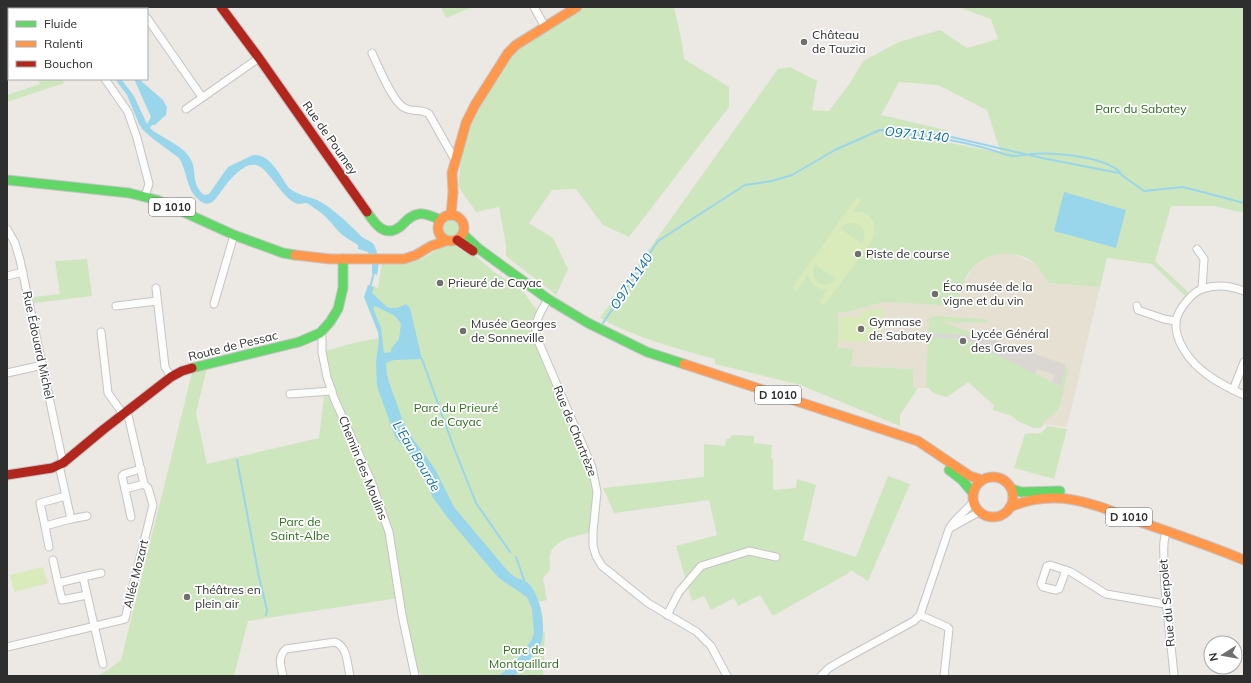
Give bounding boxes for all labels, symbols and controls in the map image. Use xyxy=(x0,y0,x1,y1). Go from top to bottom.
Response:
legend xyxy=(8,8,148,80)
text: Fluide xyxy=(44,16,77,31)
place label: Château de Tauzia xyxy=(812,27,866,56)
text: Ralenti xyxy=(44,36,83,51)
marker: Château de Tauzia xyxy=(799,37,809,47)
text: Bouchon xyxy=(44,56,93,71)
street label: Rue de Poumey xyxy=(299,98,362,178)
park label: Parc du Sabatey xyxy=(1095,101,1187,116)
water label: O9711140 xyxy=(884,123,950,145)
road number: D 1010 xyxy=(149,198,195,216)
place label: Piste de course xyxy=(866,246,950,261)
marker: Piste de course xyxy=(853,249,863,259)
water label: O9711140 xyxy=(606,250,656,312)
place label: Prieuré de Cayac xyxy=(448,275,542,290)
marker: Prieuré de Cayac xyxy=(435,278,445,288)
place label: Éco musée de la vigne et du vin xyxy=(943,279,1032,308)
street label: Rue Édouard Michel xyxy=(20,289,57,400)
marker: Éco musée de la vigne et du vin xyxy=(930,289,940,299)
place label: Gymnase de Sabatey xyxy=(869,314,933,343)
place label: Musée Georges de Sonneville xyxy=(471,316,557,345)
marker: Gymnase de Sabatey xyxy=(856,324,866,334)
marker: Musée Georges de Sonneville xyxy=(458,326,468,336)
place label: Lycée Général des Graves xyxy=(971,326,1049,355)
street label: Route de Pessac xyxy=(187,327,279,364)
marker: Lycée Général des Graves xyxy=(958,336,968,346)
street label: Rue de Chartrèze xyxy=(550,383,600,478)
road number: D 1010 xyxy=(755,386,801,404)
park label: Parc du Prieuré de Cayac xyxy=(414,400,498,429)
street label: Chemin des Moulins xyxy=(336,414,391,522)
water label: L'Eau Bourde xyxy=(390,418,444,494)
road number: D 1010 xyxy=(1106,508,1152,526)
park label: Parc de Saint-Albe xyxy=(271,514,329,543)
street label: Allée Mozart xyxy=(120,538,151,610)
street label: Rue du Serpolet xyxy=(1155,558,1178,648)
place label: Théâtres en plein air xyxy=(195,582,261,611)
marker: Théâtres en plein air xyxy=(182,592,192,602)
north arrow xyxy=(1203,635,1243,675)
park label: Parc de Montgaillard xyxy=(489,642,559,671)
text: N xyxy=(1206,651,1221,662)

